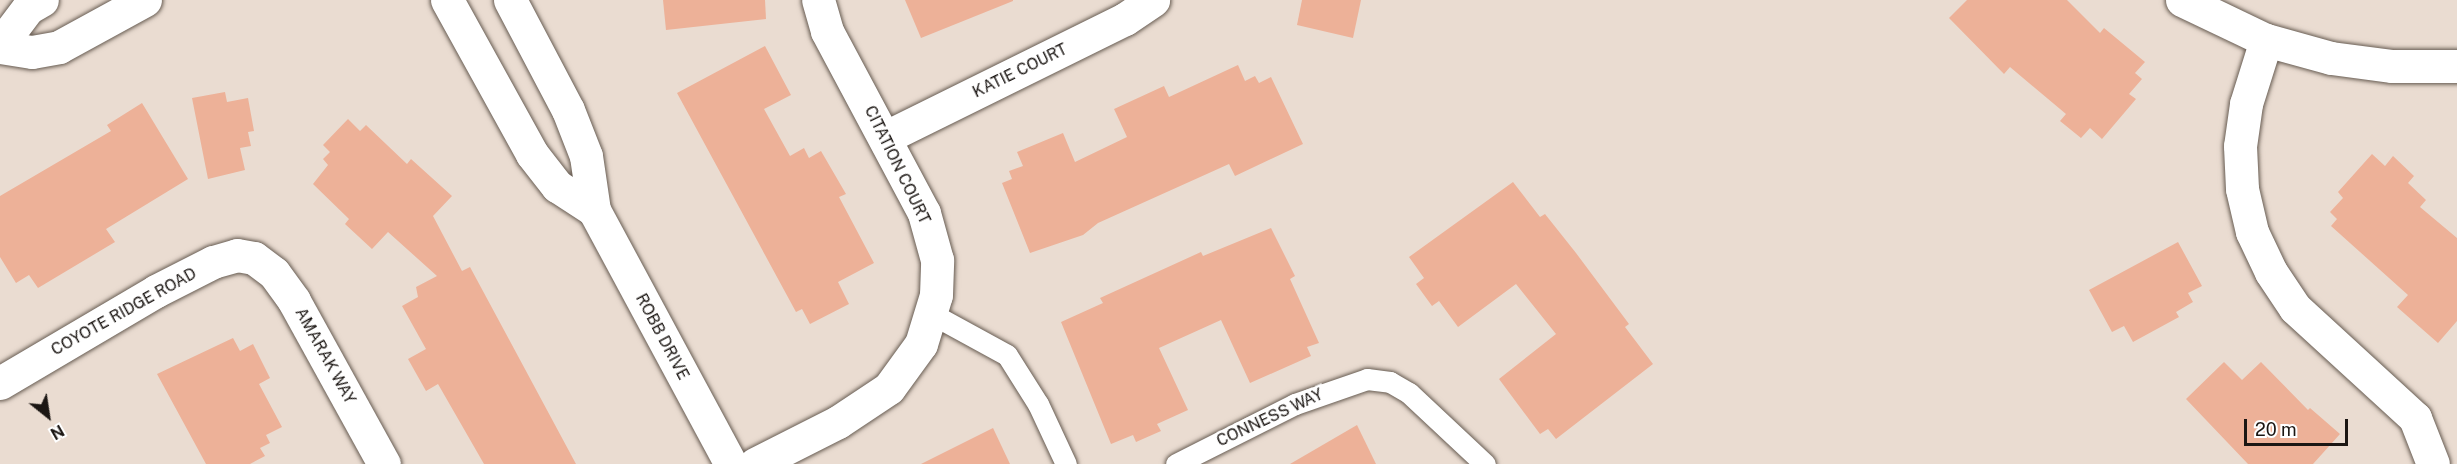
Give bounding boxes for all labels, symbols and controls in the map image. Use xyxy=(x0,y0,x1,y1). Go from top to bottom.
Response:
street label: KATIE COURT xyxy=(970,40,1070,102)
street label: CITATION COURT xyxy=(860,103,934,227)
street label: COYOTE RIDGE ROAD xyxy=(48,264,200,360)
street label: ROBB DRIVE xyxy=(631,291,693,383)
street label: AMARAK WAY xyxy=(291,304,359,408)
street label: CONNESS WAY xyxy=(1214,385,1326,451)
north arrow xyxy=(18,386,78,446)
scale bar xyxy=(2247,407,2350,445)
text: 20 m xyxy=(2255,419,2297,440)
text: N xyxy=(47,421,67,443)

